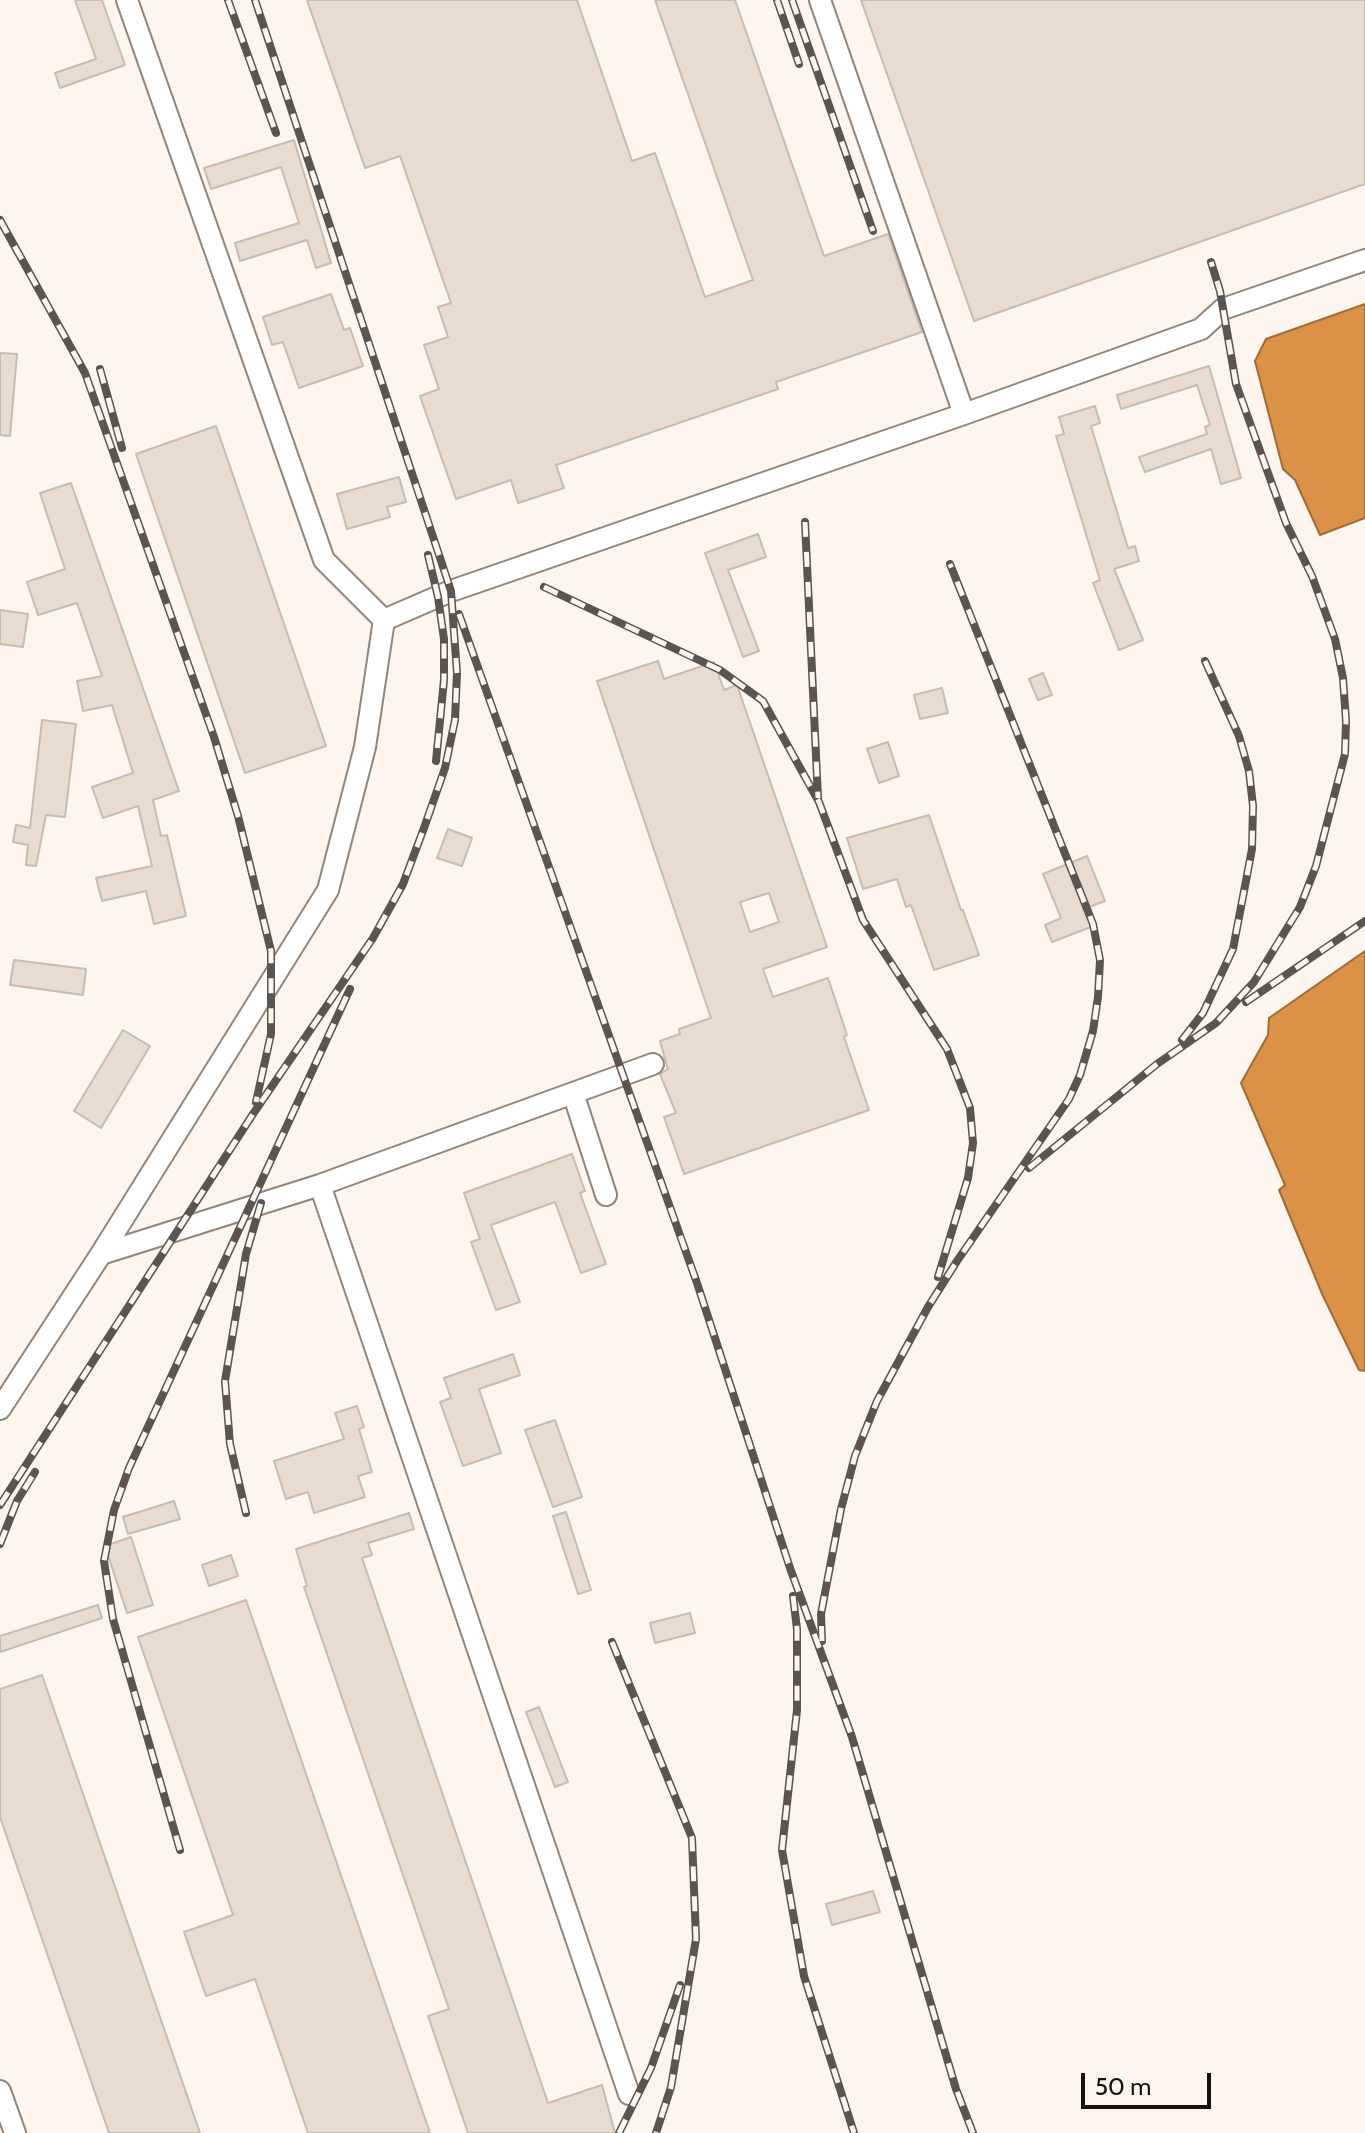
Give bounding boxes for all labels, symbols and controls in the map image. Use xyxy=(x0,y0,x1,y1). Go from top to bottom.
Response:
scale bar xyxy=(1085,2057,1215,2107)
text: 50 m xyxy=(1095,2072,1151,2101)

